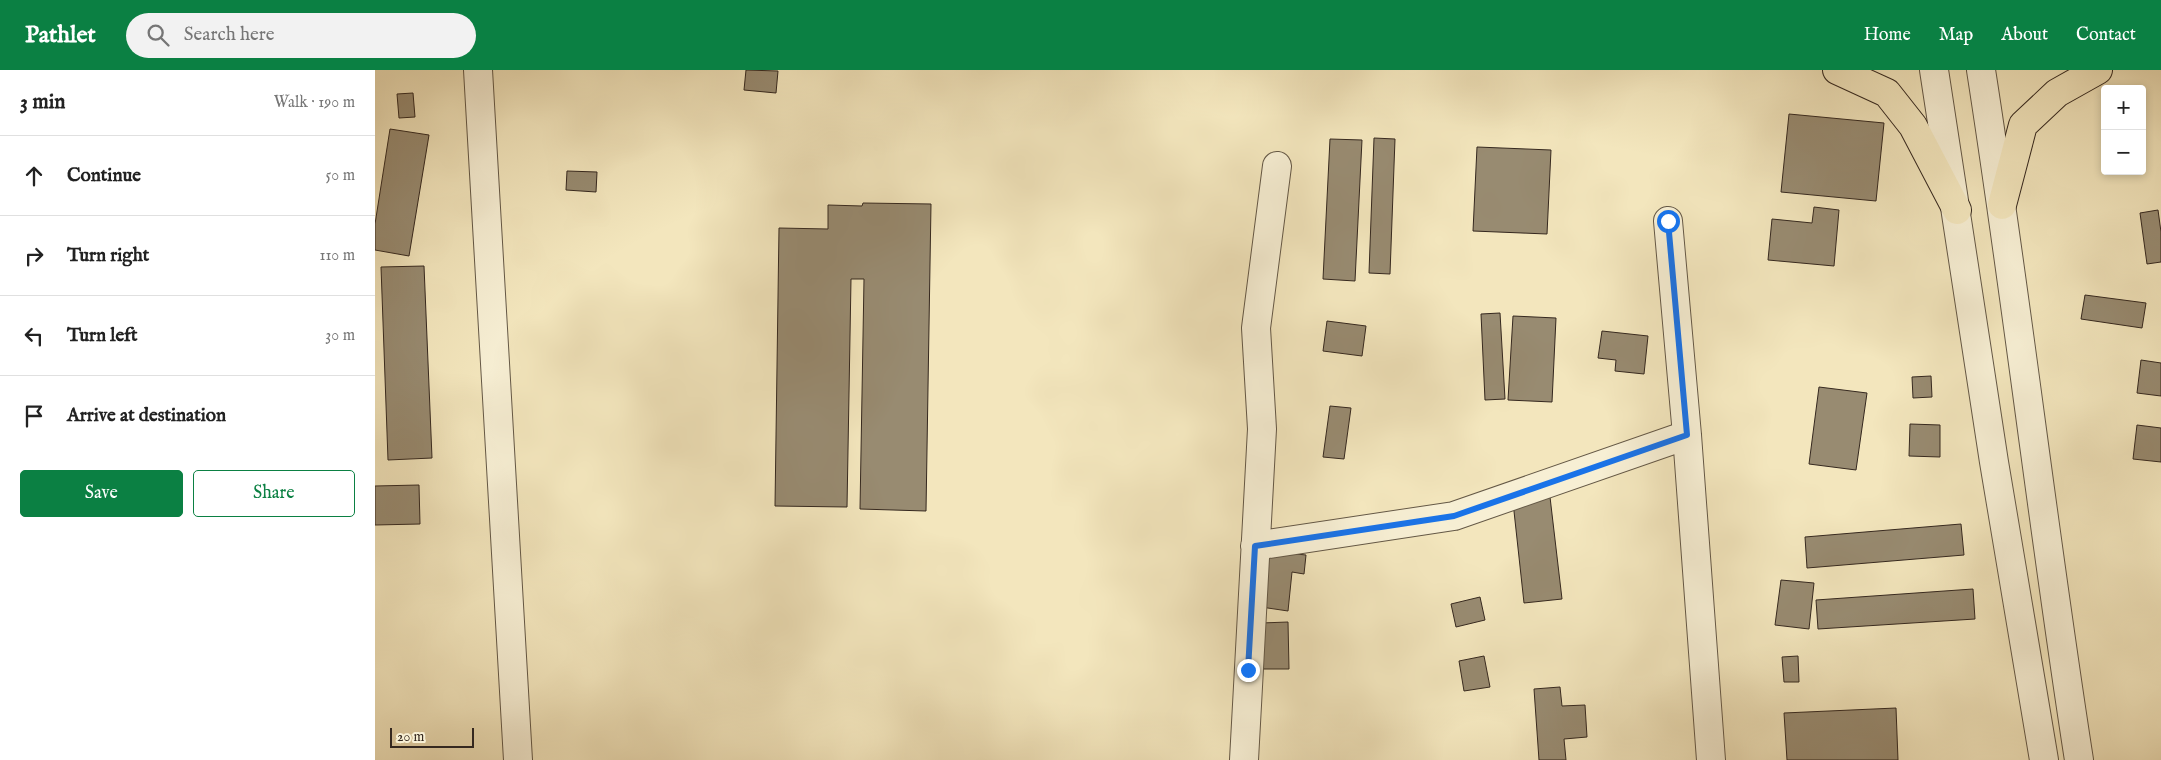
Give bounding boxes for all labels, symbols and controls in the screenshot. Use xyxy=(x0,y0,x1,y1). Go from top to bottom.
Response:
search box xyxy=(126,13,476,58)
text: Pathlet xyxy=(25,20,96,51)
icon: search xyxy=(144,21,172,49)
text: Search here xyxy=(184,23,274,47)
text: Home xyxy=(1864,24,1911,47)
text: Map xyxy=(1939,24,1973,47)
text: About xyxy=(2001,24,2048,47)
text: Contact xyxy=(2076,24,2136,47)
map controls xyxy=(2101,85,2146,175)
button: + xyxy=(2101,85,2146,130)
text: 3 min xyxy=(20,89,65,116)
text: Walk · 190 m xyxy=(274,93,355,113)
button: − xyxy=(2101,130,2146,175)
icon: ahead xyxy=(20,162,48,190)
text: Continue xyxy=(67,164,141,188)
text: 50 m xyxy=(326,166,355,186)
route start xyxy=(1657,210,1680,233)
icon: right xyxy=(20,242,48,270)
text: Turn right xyxy=(67,244,149,268)
text: 110 m xyxy=(319,246,355,266)
icon: left xyxy=(20,322,48,350)
text: Turn left xyxy=(67,324,138,348)
text: 30 m xyxy=(325,326,355,346)
icon: arrive xyxy=(20,402,48,430)
text: Arrive at destination xyxy=(67,404,226,428)
button: Save xyxy=(20,470,183,517)
button: Share xyxy=(193,470,355,517)
route end xyxy=(1237,659,1260,682)
scale bar xyxy=(390,725,474,748)
text: 20 m xyxy=(397,728,424,746)

